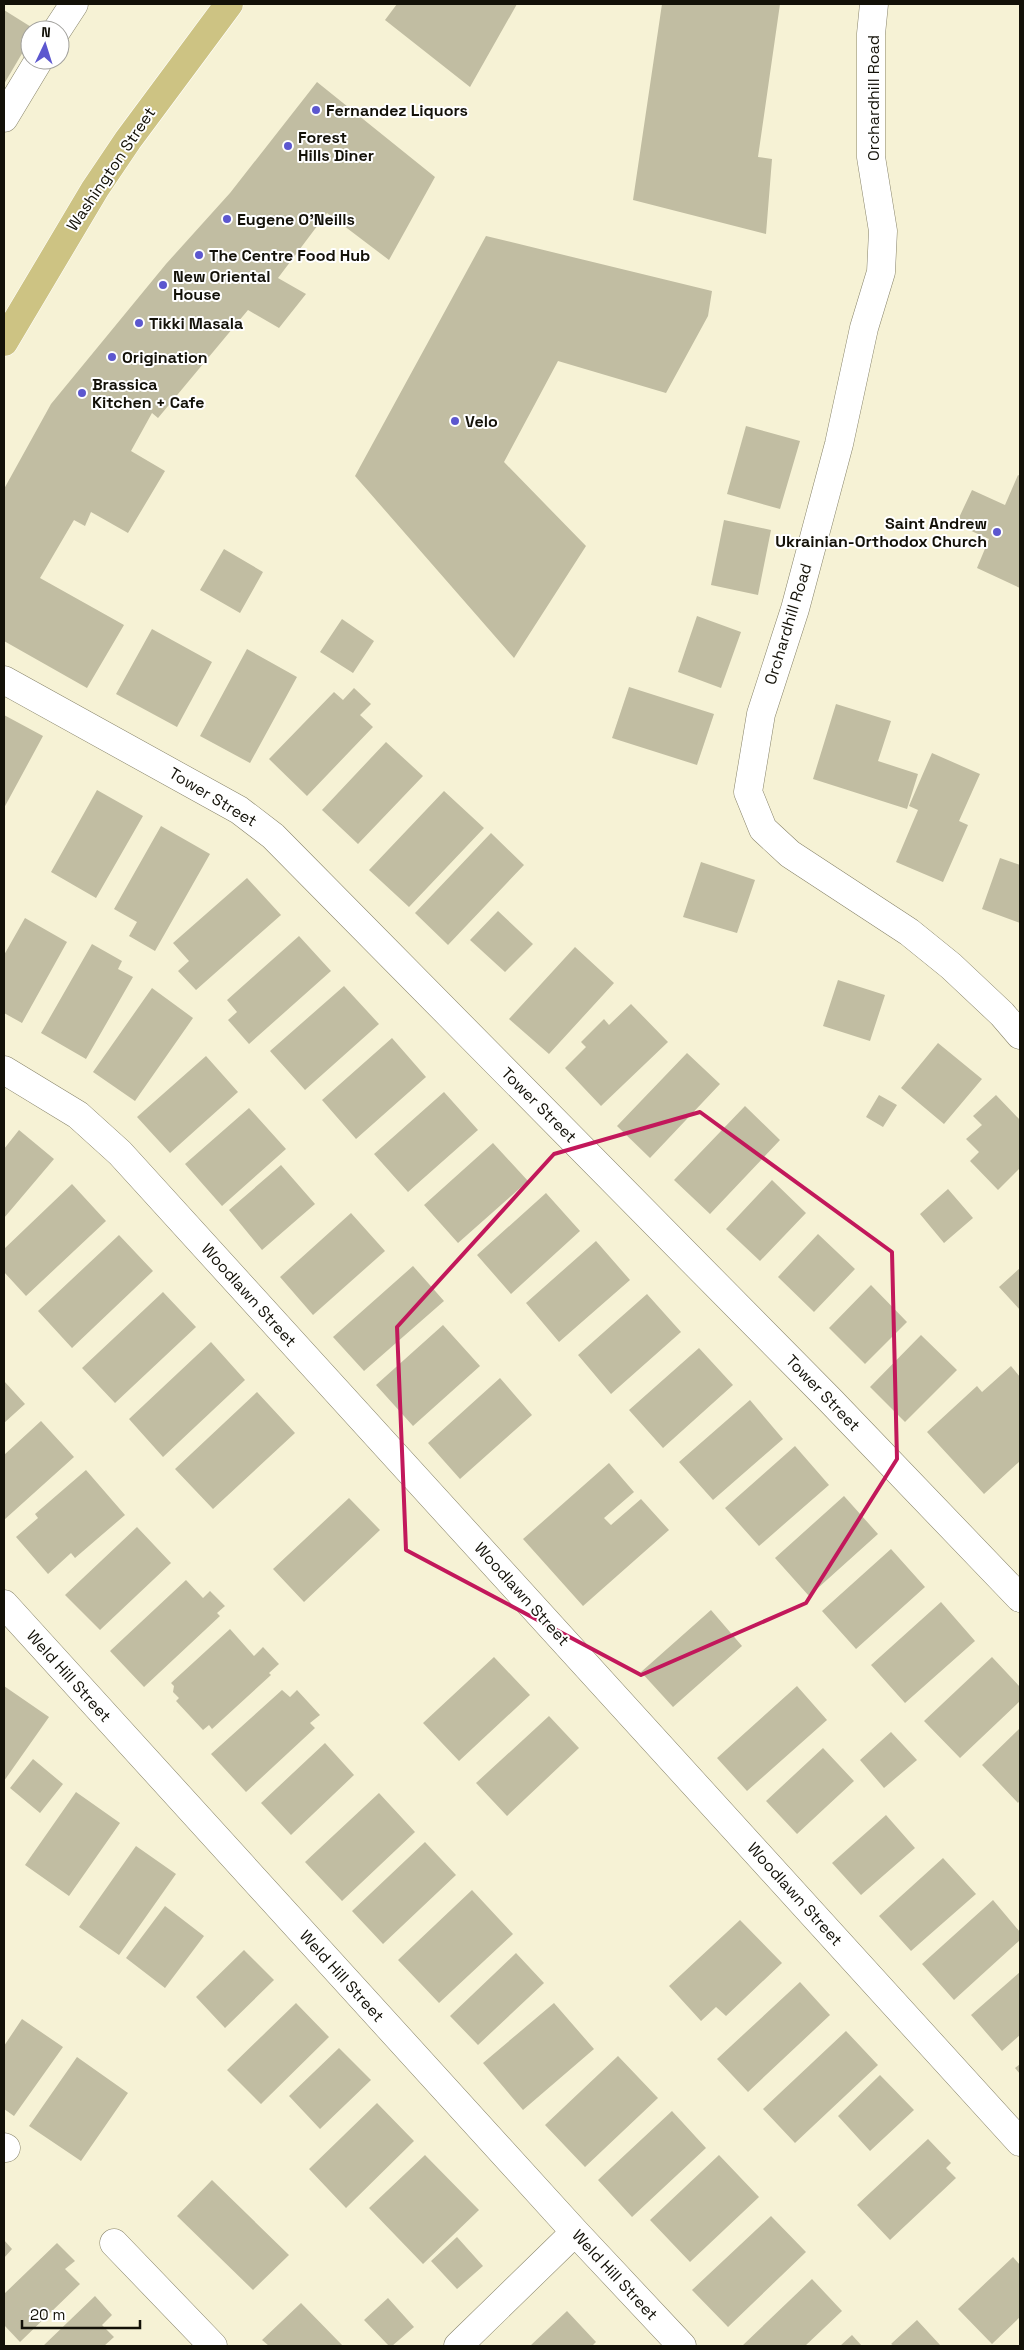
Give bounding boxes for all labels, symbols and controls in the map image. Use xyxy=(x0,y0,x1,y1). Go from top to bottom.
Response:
north arrow xyxy=(20,20,70,70)
text: N xyxy=(41,23,51,41)
street label: Orchardhill Road xyxy=(863,35,884,161)
place label: Fernandez Liquors xyxy=(326,100,468,121)
street label: Washington Street xyxy=(62,103,160,235)
marker: Fernandez Liquors xyxy=(310,104,322,116)
place label: Forest Hills Diner xyxy=(298,127,374,166)
marker: Forest Hills Diner xyxy=(282,140,294,152)
place label: Eugene O'Neills xyxy=(237,209,355,230)
marker: Eugene O'Neills xyxy=(221,213,233,225)
place label: The Centre Food Hub xyxy=(209,245,370,266)
marker: The Centre Food Hub xyxy=(193,249,205,261)
place label: New Oriental House xyxy=(173,266,271,305)
marker: New Oriental House xyxy=(157,279,169,291)
place label: Tikki Masala xyxy=(149,313,243,334)
marker: Tikki Masala xyxy=(133,317,145,329)
place label: Origination xyxy=(122,347,208,368)
marker: Origination xyxy=(106,351,118,363)
place label: Brassica Kitchen + Cafe xyxy=(92,374,205,413)
marker: Brassica Kitchen + Cafe xyxy=(76,387,88,399)
place label: Velo xyxy=(465,411,498,432)
marker: Velo xyxy=(449,415,461,427)
place label: Saint Andrew Ukrainian-Orthodox Church xyxy=(775,513,987,552)
marker: Saint Andrew Ukrainian-Orthodox Church xyxy=(991,526,1003,538)
street label: Orchardhill Road xyxy=(760,561,816,687)
street label: Tower Street xyxy=(165,763,261,831)
street label: Tower Street xyxy=(497,1063,581,1147)
street label: Woodlawn Street xyxy=(197,1239,301,1351)
street label: Tower Street xyxy=(781,1350,865,1436)
street label: Woodlawn Street xyxy=(470,1538,574,1650)
street label: Weld Hill Street xyxy=(22,1626,116,1726)
street label: Woodlawn Street xyxy=(743,1838,847,1950)
street label: Weld Hill Street xyxy=(295,1926,389,2026)
street label: Weld Hill Street xyxy=(567,2225,663,2325)
scale bar xyxy=(22,2298,140,2330)
text: 20 m xyxy=(30,2305,65,2324)

